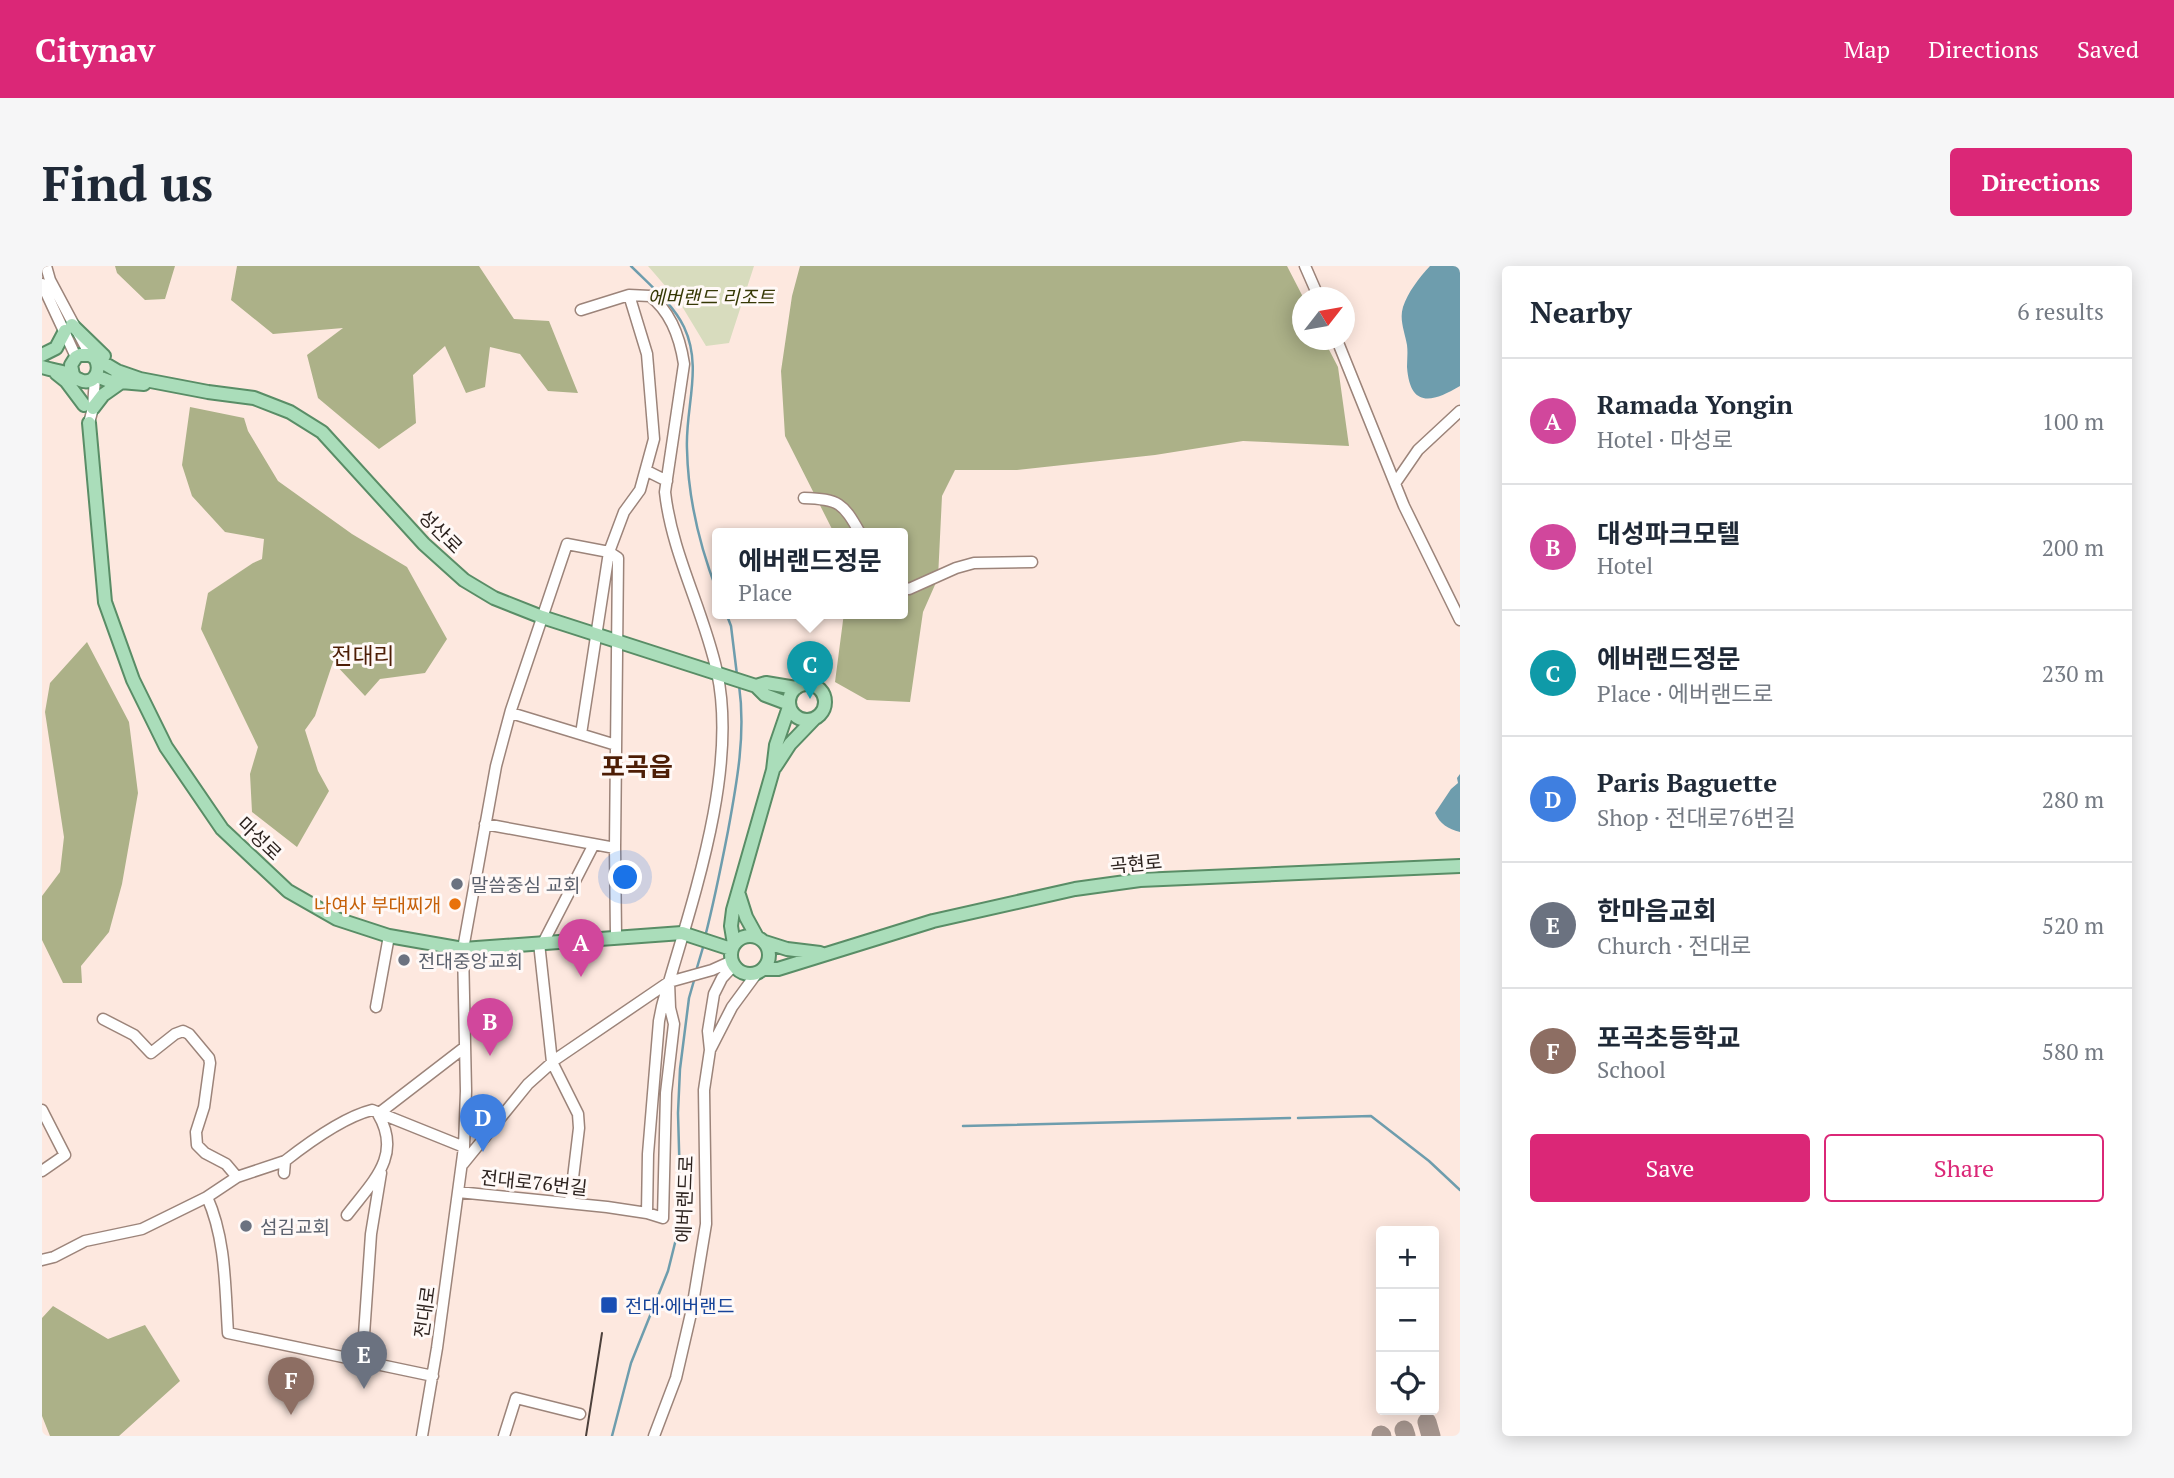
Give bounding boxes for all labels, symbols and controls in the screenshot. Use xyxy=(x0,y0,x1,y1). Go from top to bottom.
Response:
text: Citynav xyxy=(35,28,155,71)
text: Map xyxy=(1844,33,1890,65)
text: Directions xyxy=(1928,33,2039,65)
text: Saved xyxy=(2077,33,2139,65)
button: Directions xyxy=(1950,148,2132,216)
text: Find us xyxy=(42,150,213,215)
park label: 에버랜드 리조트 xyxy=(648,284,776,309)
north arrow xyxy=(1292,287,1355,350)
text: Nearby xyxy=(1530,292,1632,332)
text: 6 results xyxy=(2017,296,2104,327)
text: Ramada Yongin xyxy=(1597,387,1793,421)
text: A xyxy=(1545,406,1561,437)
text: 100 m xyxy=(2042,406,2104,437)
text: Hotel · 마성로 xyxy=(1597,424,1733,455)
street label: 성산로 xyxy=(414,504,468,558)
text: 대성파크모텔 xyxy=(1597,516,1741,550)
popup xyxy=(712,528,908,619)
text: B xyxy=(1546,532,1560,563)
text: 200 m xyxy=(2042,532,2104,563)
text: 에버랜드정문 xyxy=(738,543,882,577)
text: Hotel xyxy=(1597,550,1653,581)
text: Place xyxy=(738,577,792,608)
district label: 전대리 xyxy=(331,640,395,671)
pin: C xyxy=(787,641,833,699)
text: 에버랜드정문 xyxy=(1597,641,1741,675)
text: C xyxy=(1546,658,1561,689)
text: 230 m xyxy=(2042,658,2104,689)
text: Place · 에버랜드로 xyxy=(1597,678,1774,709)
district label: 포곡읍 xyxy=(601,749,673,783)
text: Paris Baguette xyxy=(1597,765,1777,799)
text: D xyxy=(1545,784,1561,815)
text: 280 m xyxy=(2042,784,2104,815)
text: Shop · 전대로76번길 xyxy=(1597,802,1796,833)
street label: 마성로 xyxy=(232,811,288,865)
street label: 곡현로 xyxy=(1109,848,1163,878)
your location xyxy=(608,860,642,894)
place label: 말씀중심 교회 xyxy=(471,872,581,897)
marker: 말씀중심 교회 xyxy=(449,876,465,892)
place label: 나여사 부대찌개 xyxy=(314,892,441,917)
text: 한마음교회 xyxy=(1597,893,1717,927)
marker: 나여사 부대찌개 xyxy=(447,896,463,912)
text: E xyxy=(1546,910,1560,941)
text: 520 m xyxy=(2042,910,2104,941)
pin: A xyxy=(558,919,604,977)
text: Church · 전대로 xyxy=(1597,930,1752,961)
place label: 전대중앙교회 xyxy=(418,948,523,973)
marker: 전대중앙교회 xyxy=(396,952,412,968)
pin: B xyxy=(467,998,513,1056)
text: 포곡초등학교 xyxy=(1597,1020,1741,1054)
text: F xyxy=(1546,1036,1560,1067)
text: 580 m xyxy=(2042,1036,2104,1067)
text: School xyxy=(1597,1054,1666,1085)
pin: D xyxy=(460,1094,506,1152)
button: Save xyxy=(1530,1134,1810,1202)
button: Share xyxy=(1824,1134,2104,1202)
street label: 에버랜드로 xyxy=(670,1155,698,1243)
street label: 전대로76번길 xyxy=(479,1164,589,1200)
place label: 섬김교회 xyxy=(260,1214,330,1239)
marker: 섬김교회 xyxy=(238,1218,254,1234)
map controls xyxy=(1376,1226,1439,1415)
button: + xyxy=(1376,1226,1439,1289)
street label: 전대로 xyxy=(408,1284,440,1340)
button: − xyxy=(1376,1289,1439,1352)
place label: 전대·에버랜드 xyxy=(625,1293,734,1318)
marker: 전대·에버랜드 xyxy=(599,1295,619,1315)
pin: E xyxy=(341,1331,387,1389)
button: locate xyxy=(1376,1352,1439,1415)
pin: F xyxy=(268,1357,314,1415)

